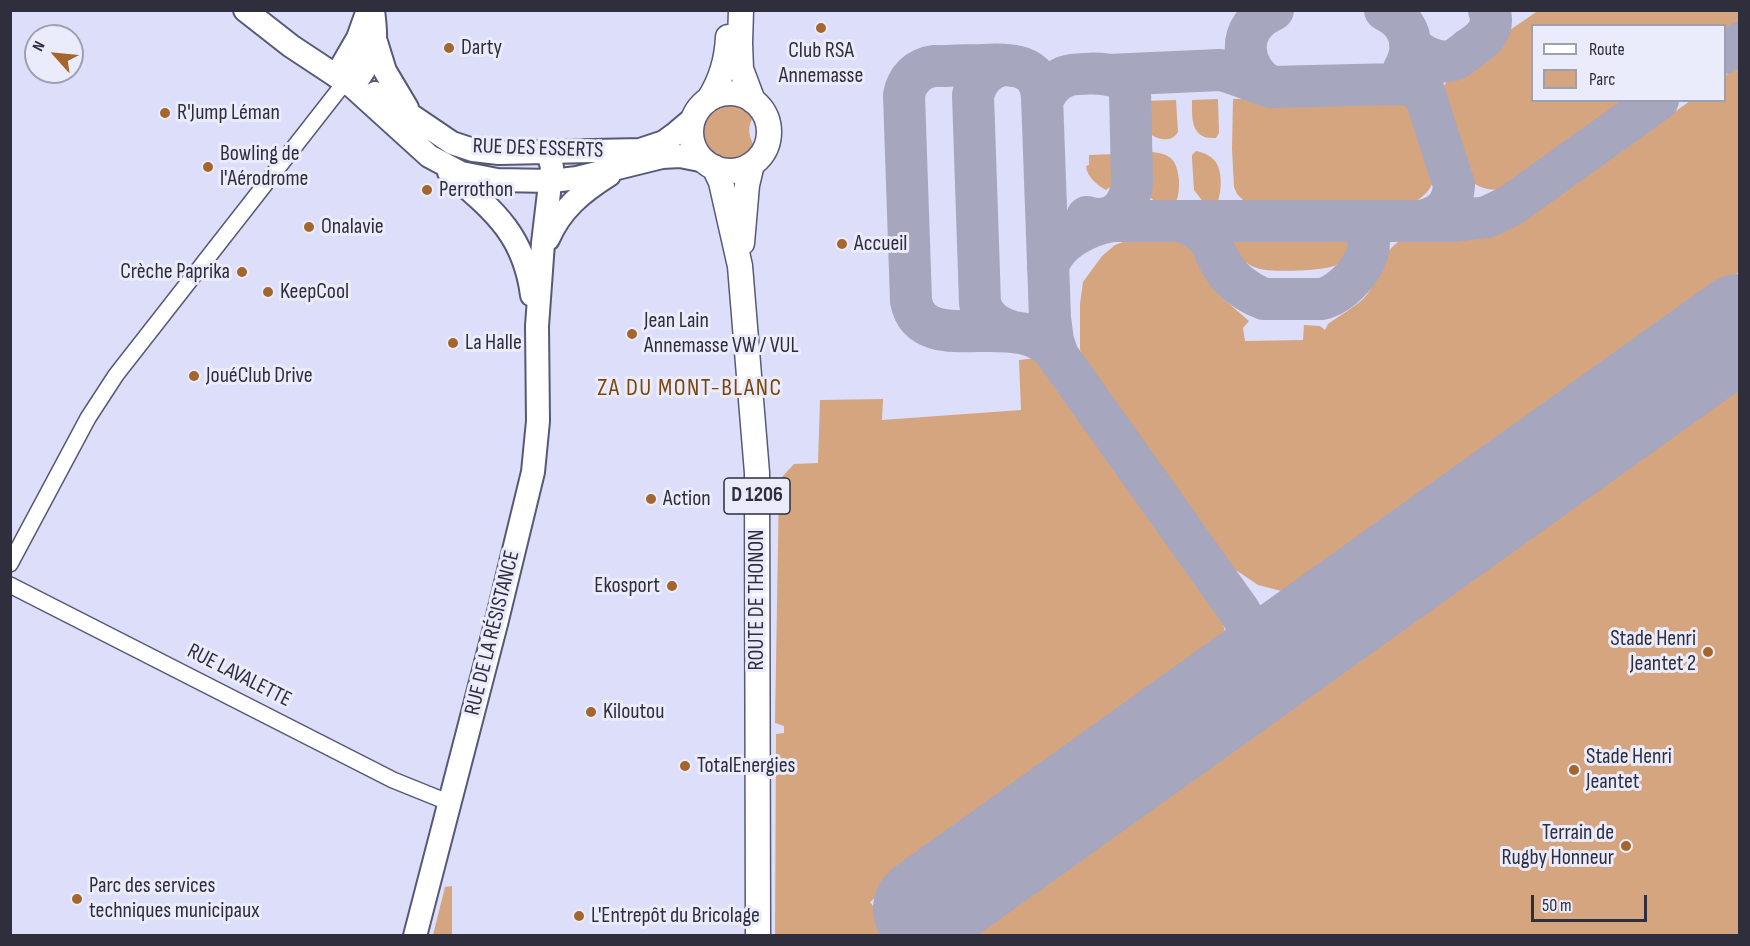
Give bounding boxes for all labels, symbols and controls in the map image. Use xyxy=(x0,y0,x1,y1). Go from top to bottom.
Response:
marker: Club RSA Annemasse xyxy=(814,21,828,35)
north arrow xyxy=(24,24,84,84)
legend xyxy=(1531,24,1726,102)
place label: Darty xyxy=(461,35,502,61)
text: N xyxy=(29,38,50,55)
place label: Club RSA Annemasse xyxy=(779,38,863,90)
text: Route xyxy=(1589,39,1625,60)
marker: Darty xyxy=(442,41,456,55)
text: Parc xyxy=(1589,69,1615,90)
place label: R'Jump Léman xyxy=(177,100,280,126)
marker: R'Jump Léman xyxy=(158,106,172,120)
street label: RUE DES ESSERTS xyxy=(472,134,604,164)
place label: Bowling de l'Aérodrome xyxy=(220,141,308,192)
marker: Bowling de l'Aérodrome xyxy=(201,160,215,174)
place label: Perrothon xyxy=(439,177,513,203)
marker: Perrothon xyxy=(420,183,434,197)
place label: Onalavie xyxy=(321,214,384,240)
marker: Onalavie xyxy=(302,220,316,234)
place label: Accueil xyxy=(854,231,907,257)
marker: Accueil xyxy=(835,237,849,251)
place label: Crèche Paprika xyxy=(120,259,230,285)
marker: Crèche Paprika xyxy=(235,265,249,279)
place label: KeepCool xyxy=(280,279,349,305)
marker: KeepCool xyxy=(261,285,275,299)
place label: Jean Lain Annemasse VW / VUL xyxy=(644,308,799,360)
marker: Jean Lain Annemasse VW / VUL xyxy=(625,327,639,341)
place label: La Halle xyxy=(465,330,522,356)
marker: La Halle xyxy=(446,336,460,350)
place label: JouéClub Drive xyxy=(206,363,313,389)
marker: JouéClub Drive xyxy=(187,369,201,383)
district label: ZA DU MONT-BLANC xyxy=(597,375,783,403)
road number: D 1206 xyxy=(724,478,790,514)
place label: Action xyxy=(663,486,711,512)
marker: Action xyxy=(644,492,658,506)
street label: ROUTE DE THONON xyxy=(744,530,770,670)
street label: RUE DE LA RÉSISTANCE xyxy=(460,548,526,718)
place label: Ekosport xyxy=(594,573,660,599)
marker: Ekosport xyxy=(665,579,679,593)
place label: Stade Henri Jeantet 2 xyxy=(1610,626,1696,678)
street label: RUE LAVALETTE xyxy=(182,638,296,714)
marker: Stade Henri Jeantet 2 xyxy=(1701,645,1715,659)
place label: Kiloutou xyxy=(603,699,664,725)
marker: Kiloutou xyxy=(584,705,598,719)
place label: Stade Henri Jeantet xyxy=(1586,744,1672,796)
place label: TotalEnergies xyxy=(697,753,795,779)
marker: TotalEnergies xyxy=(678,759,692,773)
marker: Stade Henri Jeantet xyxy=(1567,763,1581,777)
place label: Terrain de Rugby Honneur xyxy=(1501,820,1614,872)
marker: Terrain de Rugby Honneur xyxy=(1619,839,1633,853)
place label: Parc des services techniques municipaux xyxy=(89,873,259,924)
scale bar xyxy=(1534,883,1650,921)
marker: Parc des services techniques municipaux xyxy=(70,892,84,906)
text: 50 m xyxy=(1542,895,1572,916)
place label: L'Entrepôt du Bricolage xyxy=(591,903,760,929)
marker: L'Entrepôt du Bricolage xyxy=(572,909,586,923)

